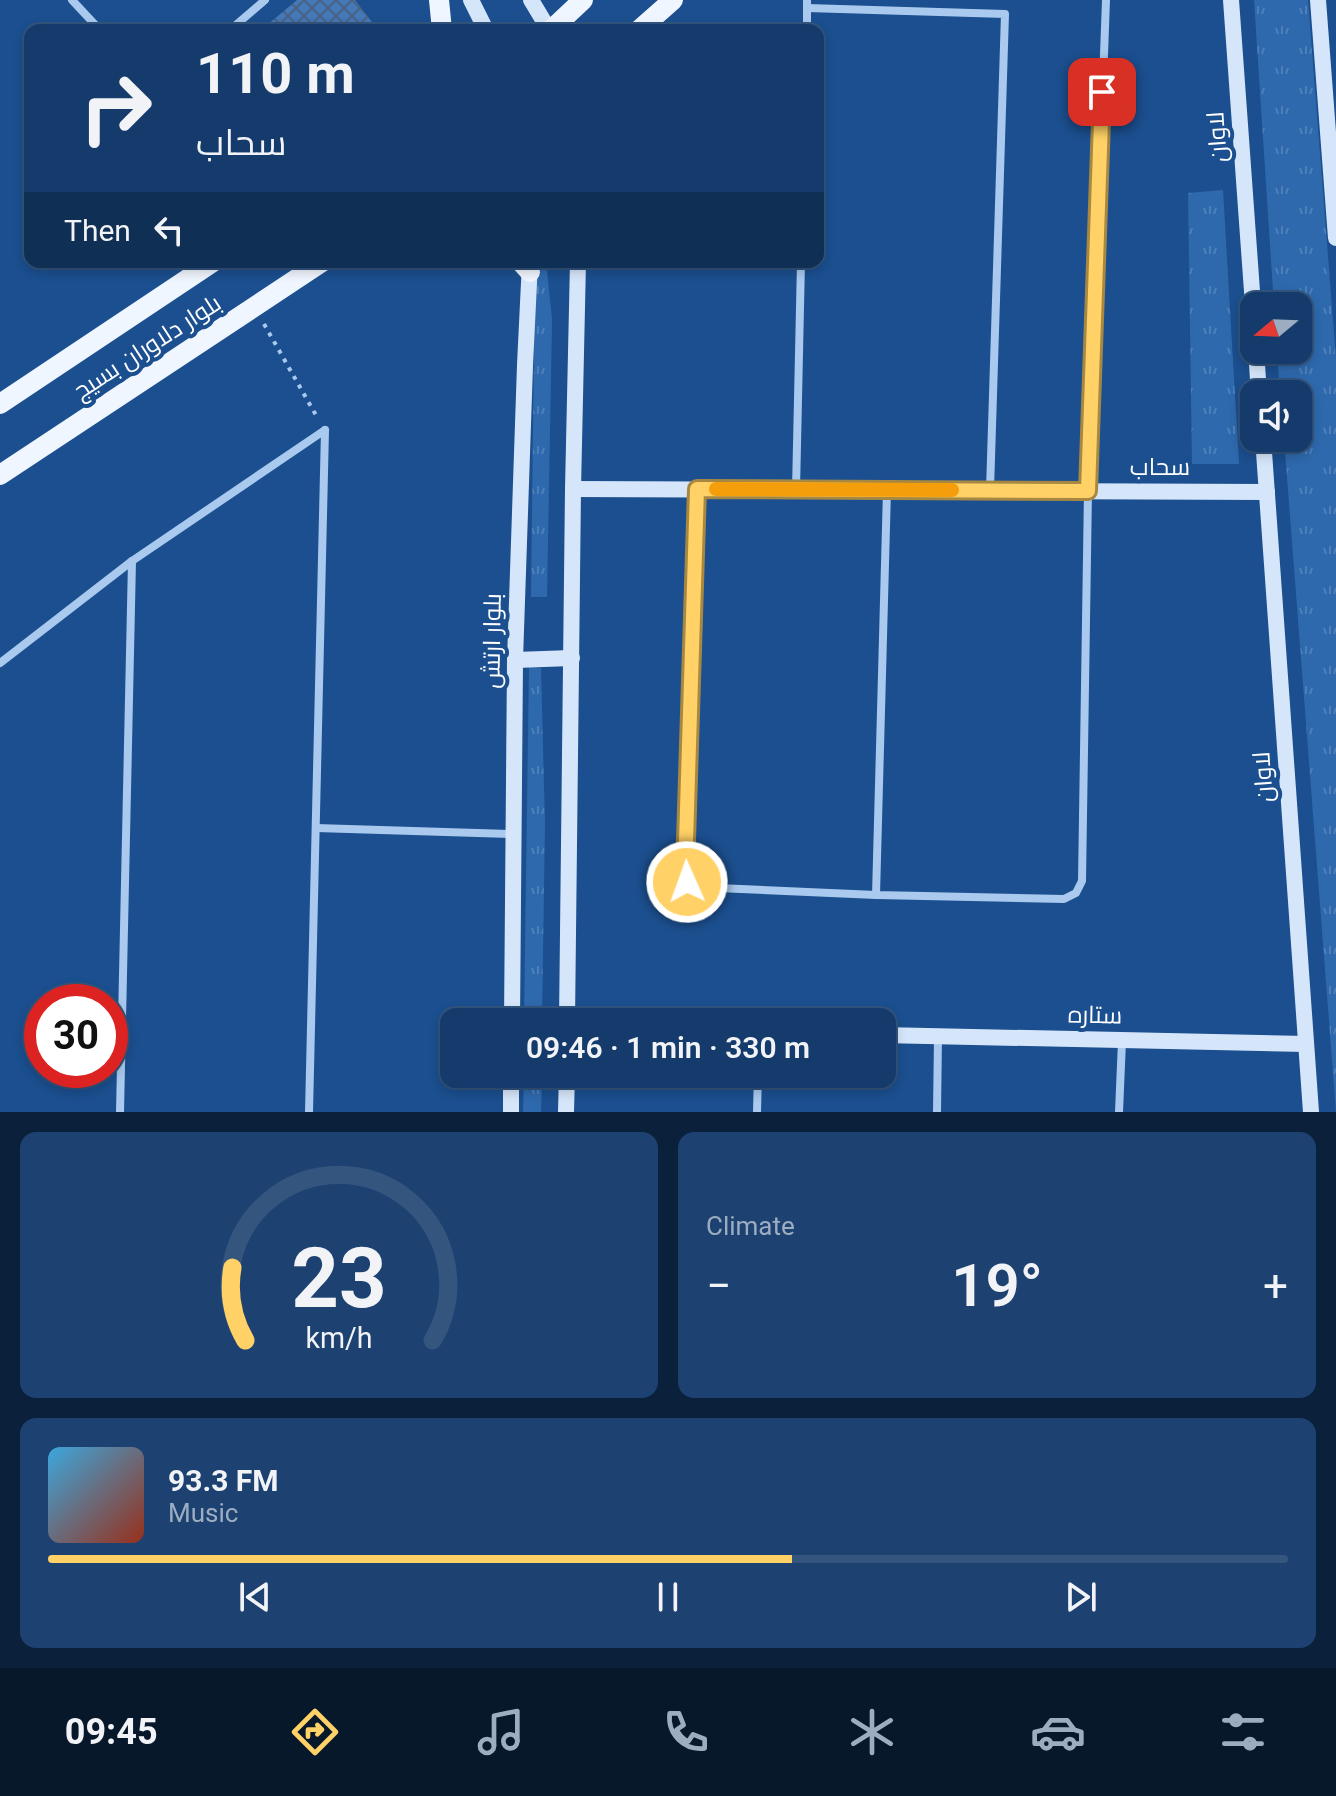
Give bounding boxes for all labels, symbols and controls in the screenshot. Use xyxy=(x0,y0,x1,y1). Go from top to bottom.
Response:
text: 110 m xyxy=(196,41,355,107)
icon: right xyxy=(64,56,168,160)
pin xyxy=(1068,58,1136,126)
icon: arrive xyxy=(1080,70,1124,114)
street label: لاوان xyxy=(1201,111,1233,163)
text: سحاب xyxy=(196,122,287,164)
icon: left xyxy=(147,208,191,252)
text: Then xyxy=(64,213,131,248)
street label: بلوار دلاوران بسیج xyxy=(68,289,227,407)
north arrow xyxy=(1240,292,1312,364)
map controls xyxy=(1240,292,1312,452)
button: sound xyxy=(1240,380,1312,452)
street label: سحاب xyxy=(1130,453,1190,481)
street label: بلوار ارتش xyxy=(477,593,507,689)
street label: لاوان xyxy=(1247,751,1279,803)
position arrow xyxy=(645,840,729,924)
speed limit sign: 30 xyxy=(24,984,128,1088)
street label: ستاره xyxy=(1068,1001,1122,1029)
text: 09:46 · 1 min · 330 m xyxy=(526,1030,810,1065)
text: Climate xyxy=(706,1211,795,1241)
text: 23 xyxy=(291,1230,387,1327)
text: 19° xyxy=(951,1250,1043,1321)
text: − xyxy=(706,1260,731,1312)
text: + xyxy=(1263,1260,1288,1312)
text: km/h xyxy=(305,1321,373,1355)
text: 93.3 FM xyxy=(168,1463,279,1498)
text: Music xyxy=(168,1498,238,1528)
icon: previous xyxy=(233,1575,277,1619)
icon: pause xyxy=(646,1575,690,1619)
icon: next xyxy=(1059,1575,1103,1619)
icon: directions xyxy=(287,1704,343,1760)
icon: music xyxy=(473,1704,529,1760)
icon: phone xyxy=(658,1704,714,1760)
icon: climate xyxy=(844,1704,900,1760)
icon: car xyxy=(1030,1704,1086,1760)
icon: filters xyxy=(1215,1704,1271,1760)
text: 09:45 xyxy=(65,1711,158,1753)

